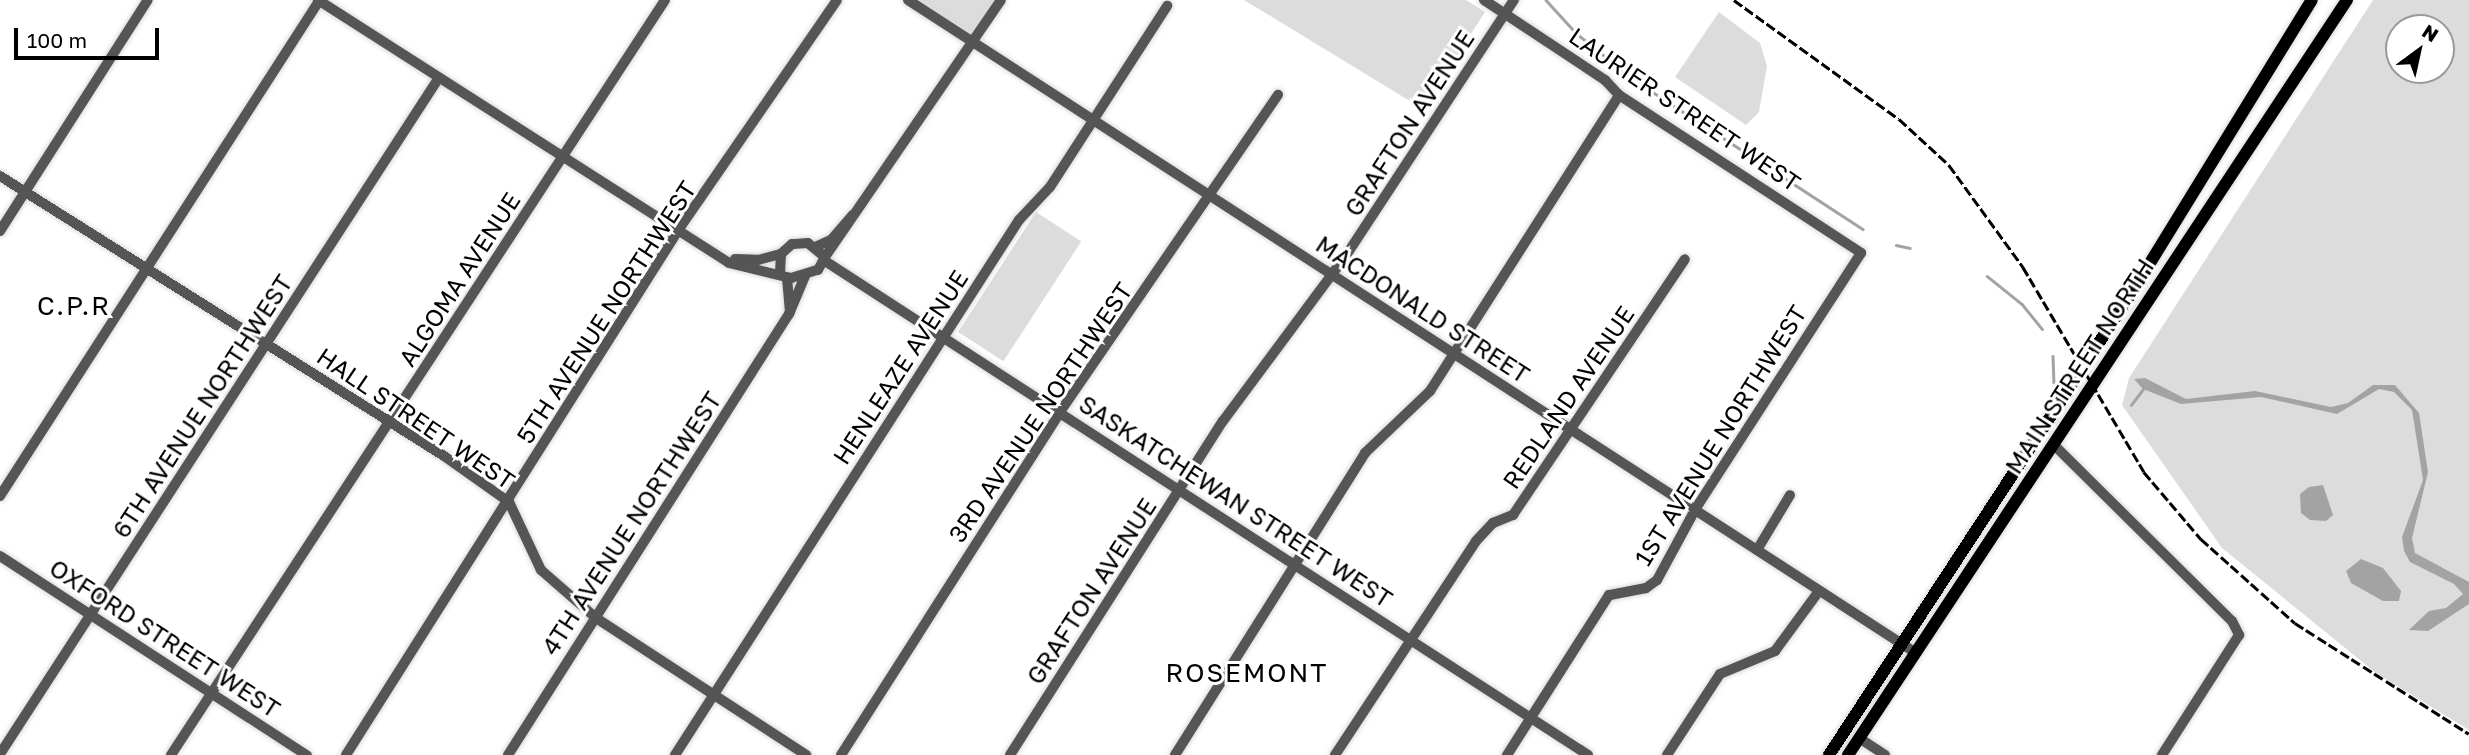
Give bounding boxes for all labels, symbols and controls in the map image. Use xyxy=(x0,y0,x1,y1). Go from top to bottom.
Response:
scale bar xyxy=(18,14,163,58)
north arrow xyxy=(2385,14,2455,84)
text: N xyxy=(2418,19,2443,46)
street label: LAURIER STREET WEST xyxy=(1564,21,1806,197)
street label: GRAFTON AVENUE xyxy=(1338,25,1480,221)
text: 100 m xyxy=(27,27,87,53)
street label: 5TH AVENUE NORTHWEST xyxy=(510,175,702,449)
street label: ALGOMA AVENUE xyxy=(392,187,526,371)
street label: MACDONALD STREET xyxy=(1311,229,1535,389)
street label: MAIN STREET NORTH xyxy=(1999,253,2159,479)
street label: HENLEAZE AVENUE xyxy=(826,265,974,469)
street label: 6TH AVENUE NORTHWEST xyxy=(106,269,298,543)
street label: 3RD AVENUE NORTHWEST xyxy=(942,277,1138,547)
district label: C.P.R xyxy=(38,290,110,322)
street label: REDLAND AVENUE xyxy=(1496,300,1640,494)
street label: 1ST AVENUE NORTHWEST xyxy=(1628,300,1812,570)
street label: HALL STREET WEST xyxy=(312,341,520,495)
street label: 4TH AVENUE NORTHWEST xyxy=(535,386,727,660)
street label: SASKATCHEWAN STREET WEST xyxy=(1074,389,1398,613)
street label: GRAFTON AVENUE xyxy=(1020,493,1162,689)
street label: OXFORD STREET WEST xyxy=(45,553,285,723)
district label: ROSEMONT xyxy=(1167,657,1327,689)

